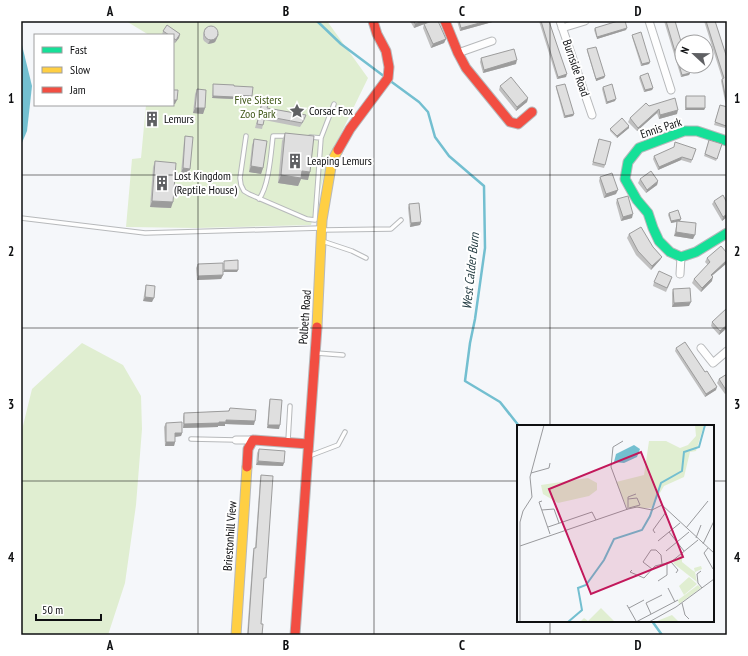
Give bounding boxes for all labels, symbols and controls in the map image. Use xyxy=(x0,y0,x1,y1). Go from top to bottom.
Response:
text: A xyxy=(106,3,114,20)
text: B xyxy=(283,3,289,20)
text: C xyxy=(459,3,465,20)
text: D xyxy=(635,3,642,20)
legend xyxy=(34,34,174,106)
north arrow xyxy=(674,34,714,74)
street label: Burnside Road xyxy=(560,37,593,98)
text: Fast xyxy=(70,42,88,57)
text: N xyxy=(677,45,692,56)
text: Slow xyxy=(70,62,91,77)
text: Jam xyxy=(69,82,86,97)
text: 1 xyxy=(8,90,14,107)
text: 1 xyxy=(734,90,740,107)
park label: Five Sisters Zoo Park xyxy=(234,92,282,121)
place icon: Corsac Fox xyxy=(288,102,306,120)
place label: Corsac Fox xyxy=(309,103,353,118)
building icon: Lemurs xyxy=(143,110,161,128)
place label: Lemurs xyxy=(164,111,194,126)
street label: Ennis Park xyxy=(638,114,684,141)
building icon: Leaping Lemurs xyxy=(286,152,304,170)
place label: Leaping Lemurs xyxy=(307,153,372,168)
place label: Lost Kingdom (Reptile House) xyxy=(174,168,237,197)
building icon: Lost Kingdom (Reptile House) xyxy=(153,174,171,192)
water label: West Calder Burn xyxy=(458,231,483,310)
text: 2 xyxy=(8,243,14,260)
text: 2 xyxy=(734,243,740,260)
street label: Polbeth Road xyxy=(295,289,314,345)
text: 3 xyxy=(8,396,14,413)
text: 3 xyxy=(734,396,740,413)
inset map xyxy=(517,425,714,622)
street label: Briestonhill View xyxy=(220,500,239,571)
text: 4 xyxy=(8,549,15,566)
text: 4 xyxy=(734,549,741,566)
scale bar xyxy=(36,596,101,622)
text: 50 m xyxy=(42,602,63,617)
text: A xyxy=(106,637,114,654)
text: B xyxy=(283,637,289,654)
text: C xyxy=(459,637,465,654)
text: D xyxy=(635,637,642,654)

